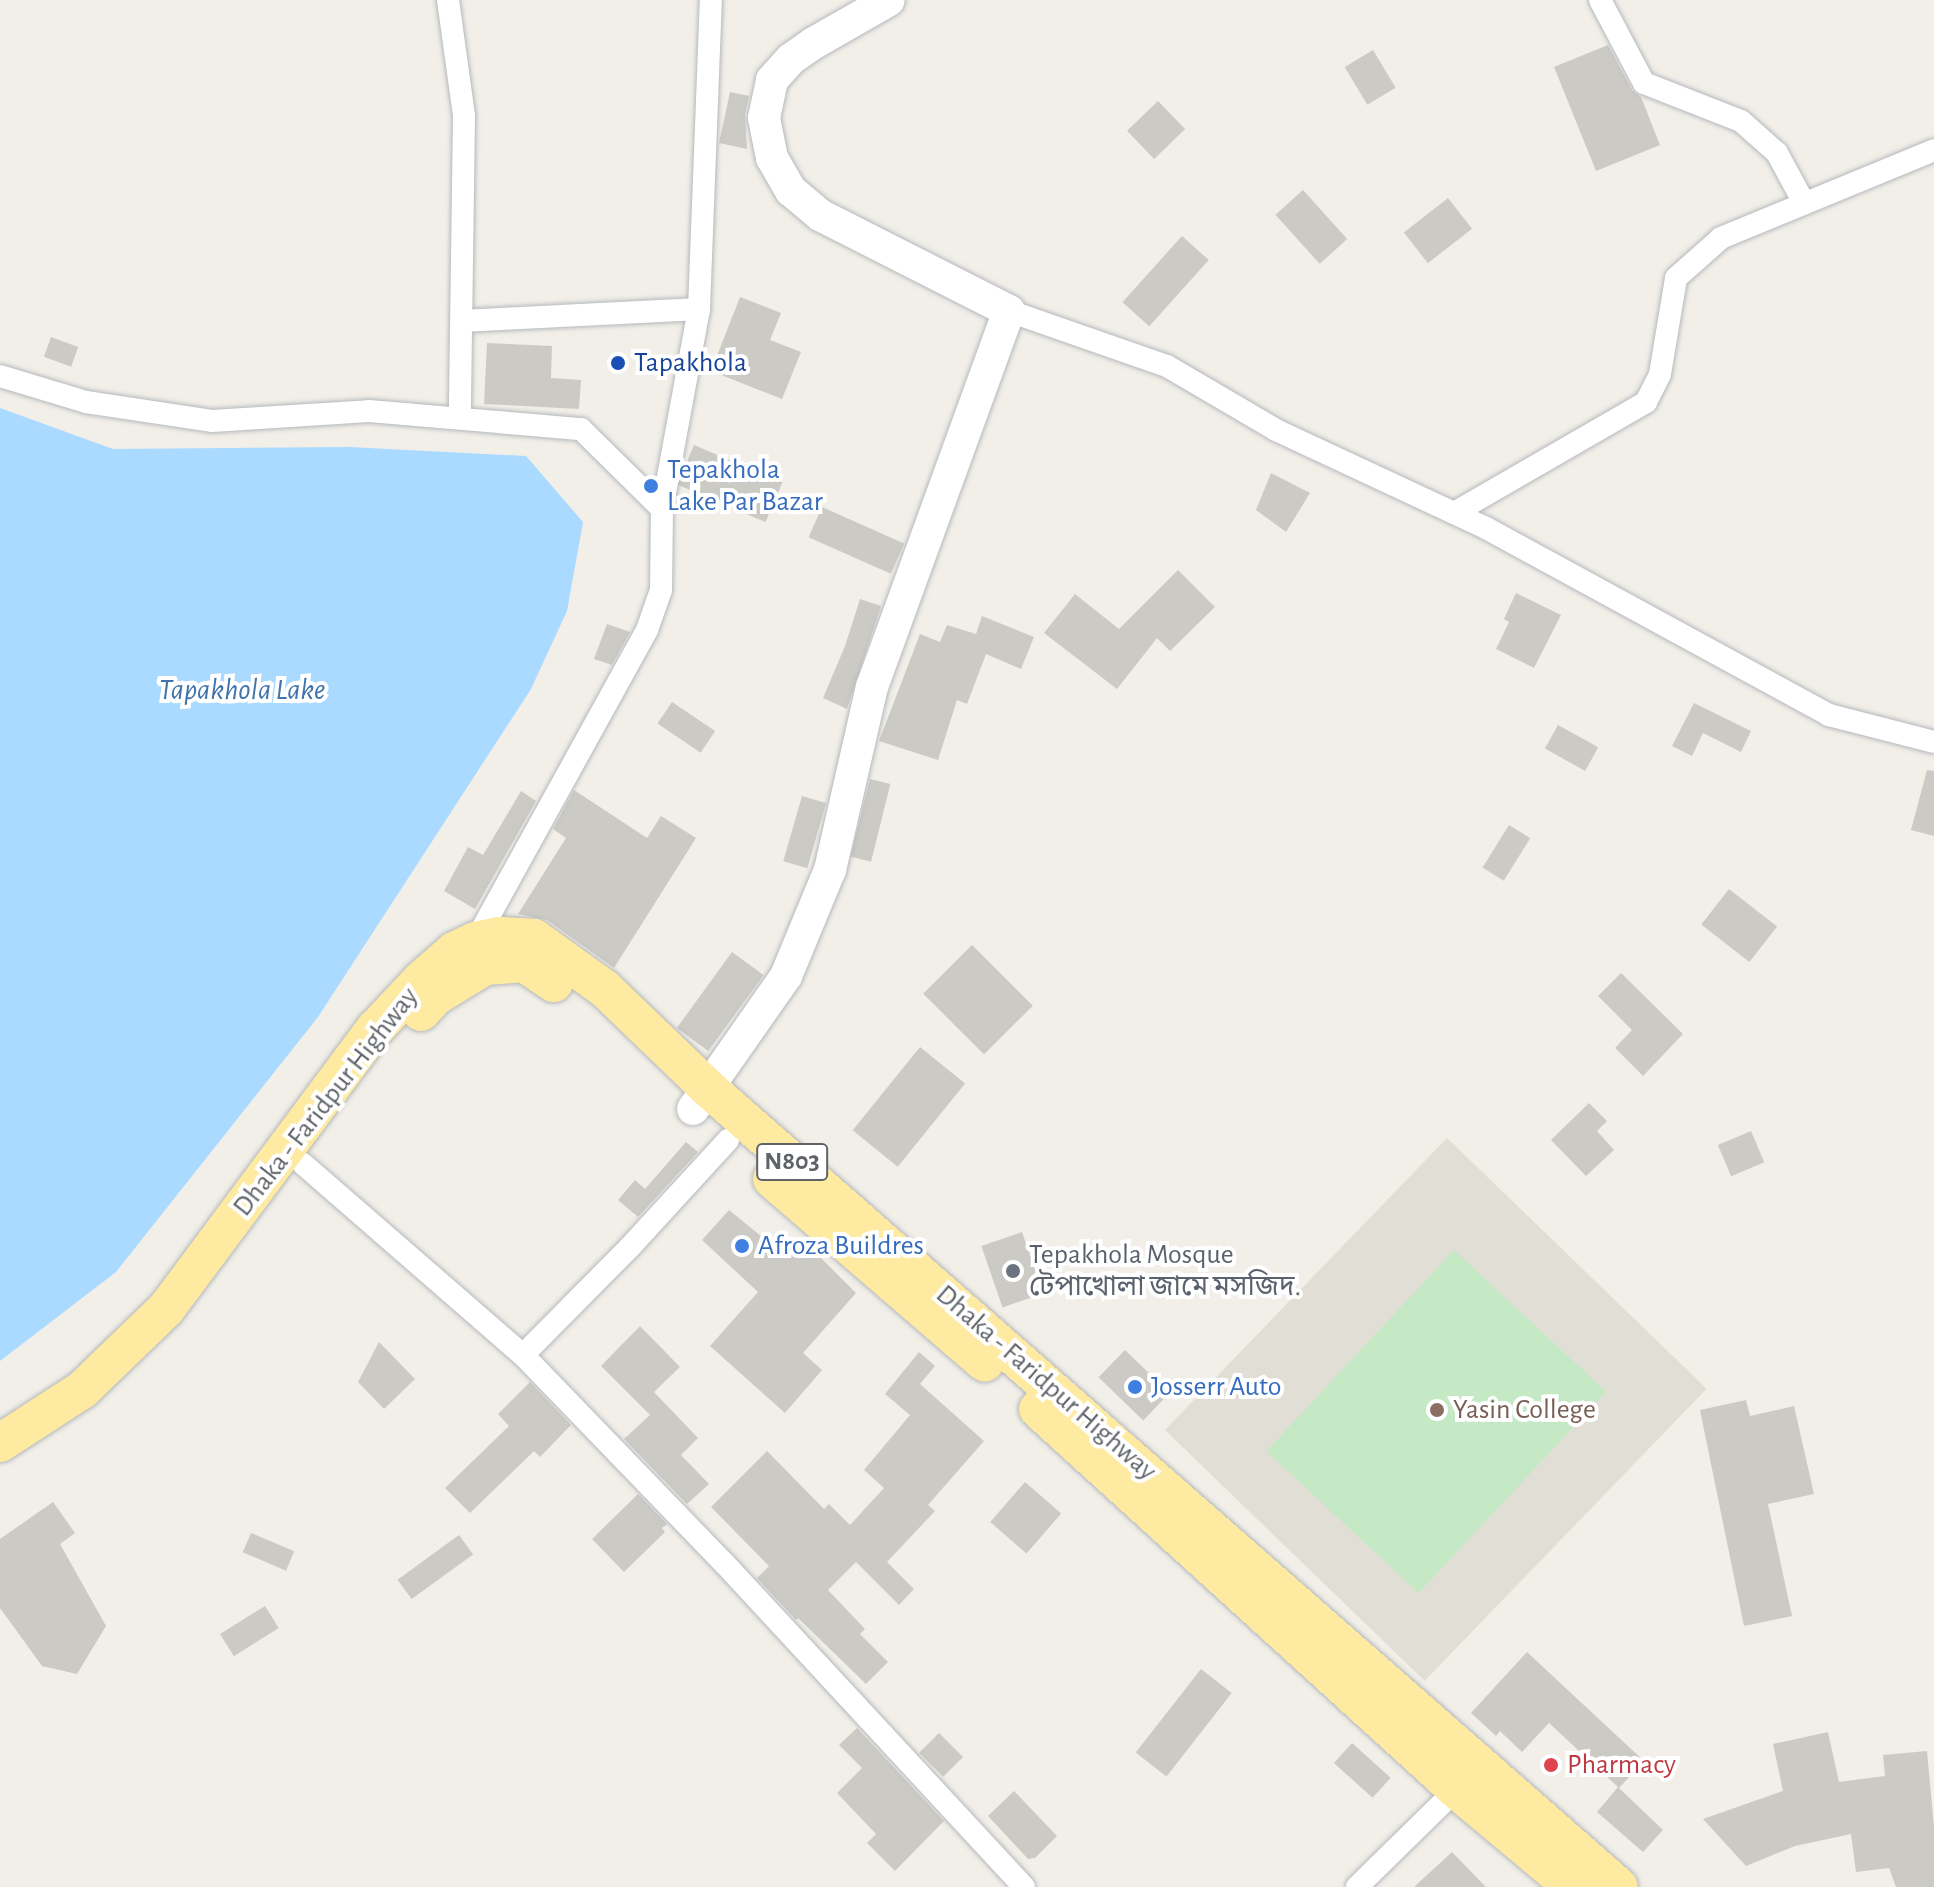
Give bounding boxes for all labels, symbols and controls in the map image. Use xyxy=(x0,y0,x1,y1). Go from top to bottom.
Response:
place label: Tapakhola xyxy=(634,346,747,380)
marker: Tapakhola xyxy=(609,354,627,372)
place label: Tepakhola Lake Par Bazar xyxy=(667,453,823,519)
marker: Tepakhola Lake Par Bazar xyxy=(642,477,660,495)
water label: Tapakhola Lake xyxy=(159,672,325,708)
street label: Dhaka - Faridpur Highway xyxy=(226,981,426,1223)
road number: N803 xyxy=(756,1140,828,1184)
place label: Afroza Buildres xyxy=(758,1229,924,1263)
marker: Afroza Buildres xyxy=(733,1237,751,1255)
place label: Tepakhola Mosque টেপাখোলা জামে মসজিদ. xyxy=(1029,1238,1301,1304)
marker: Tepakhola Mosque টেপাখোলা জামে মসজিদ. xyxy=(1004,1262,1022,1280)
street label: Dhaka - Faridpur Highway xyxy=(929,1278,1163,1488)
place label: Josserr Auto xyxy=(1151,1370,1281,1404)
marker: Josserr Auto xyxy=(1126,1378,1144,1396)
place label: Yasin College xyxy=(1453,1393,1596,1427)
marker: Yasin College xyxy=(1428,1401,1446,1419)
place label: Pharmacy xyxy=(1567,1748,1676,1782)
marker: Pharmacy xyxy=(1542,1756,1560,1774)

